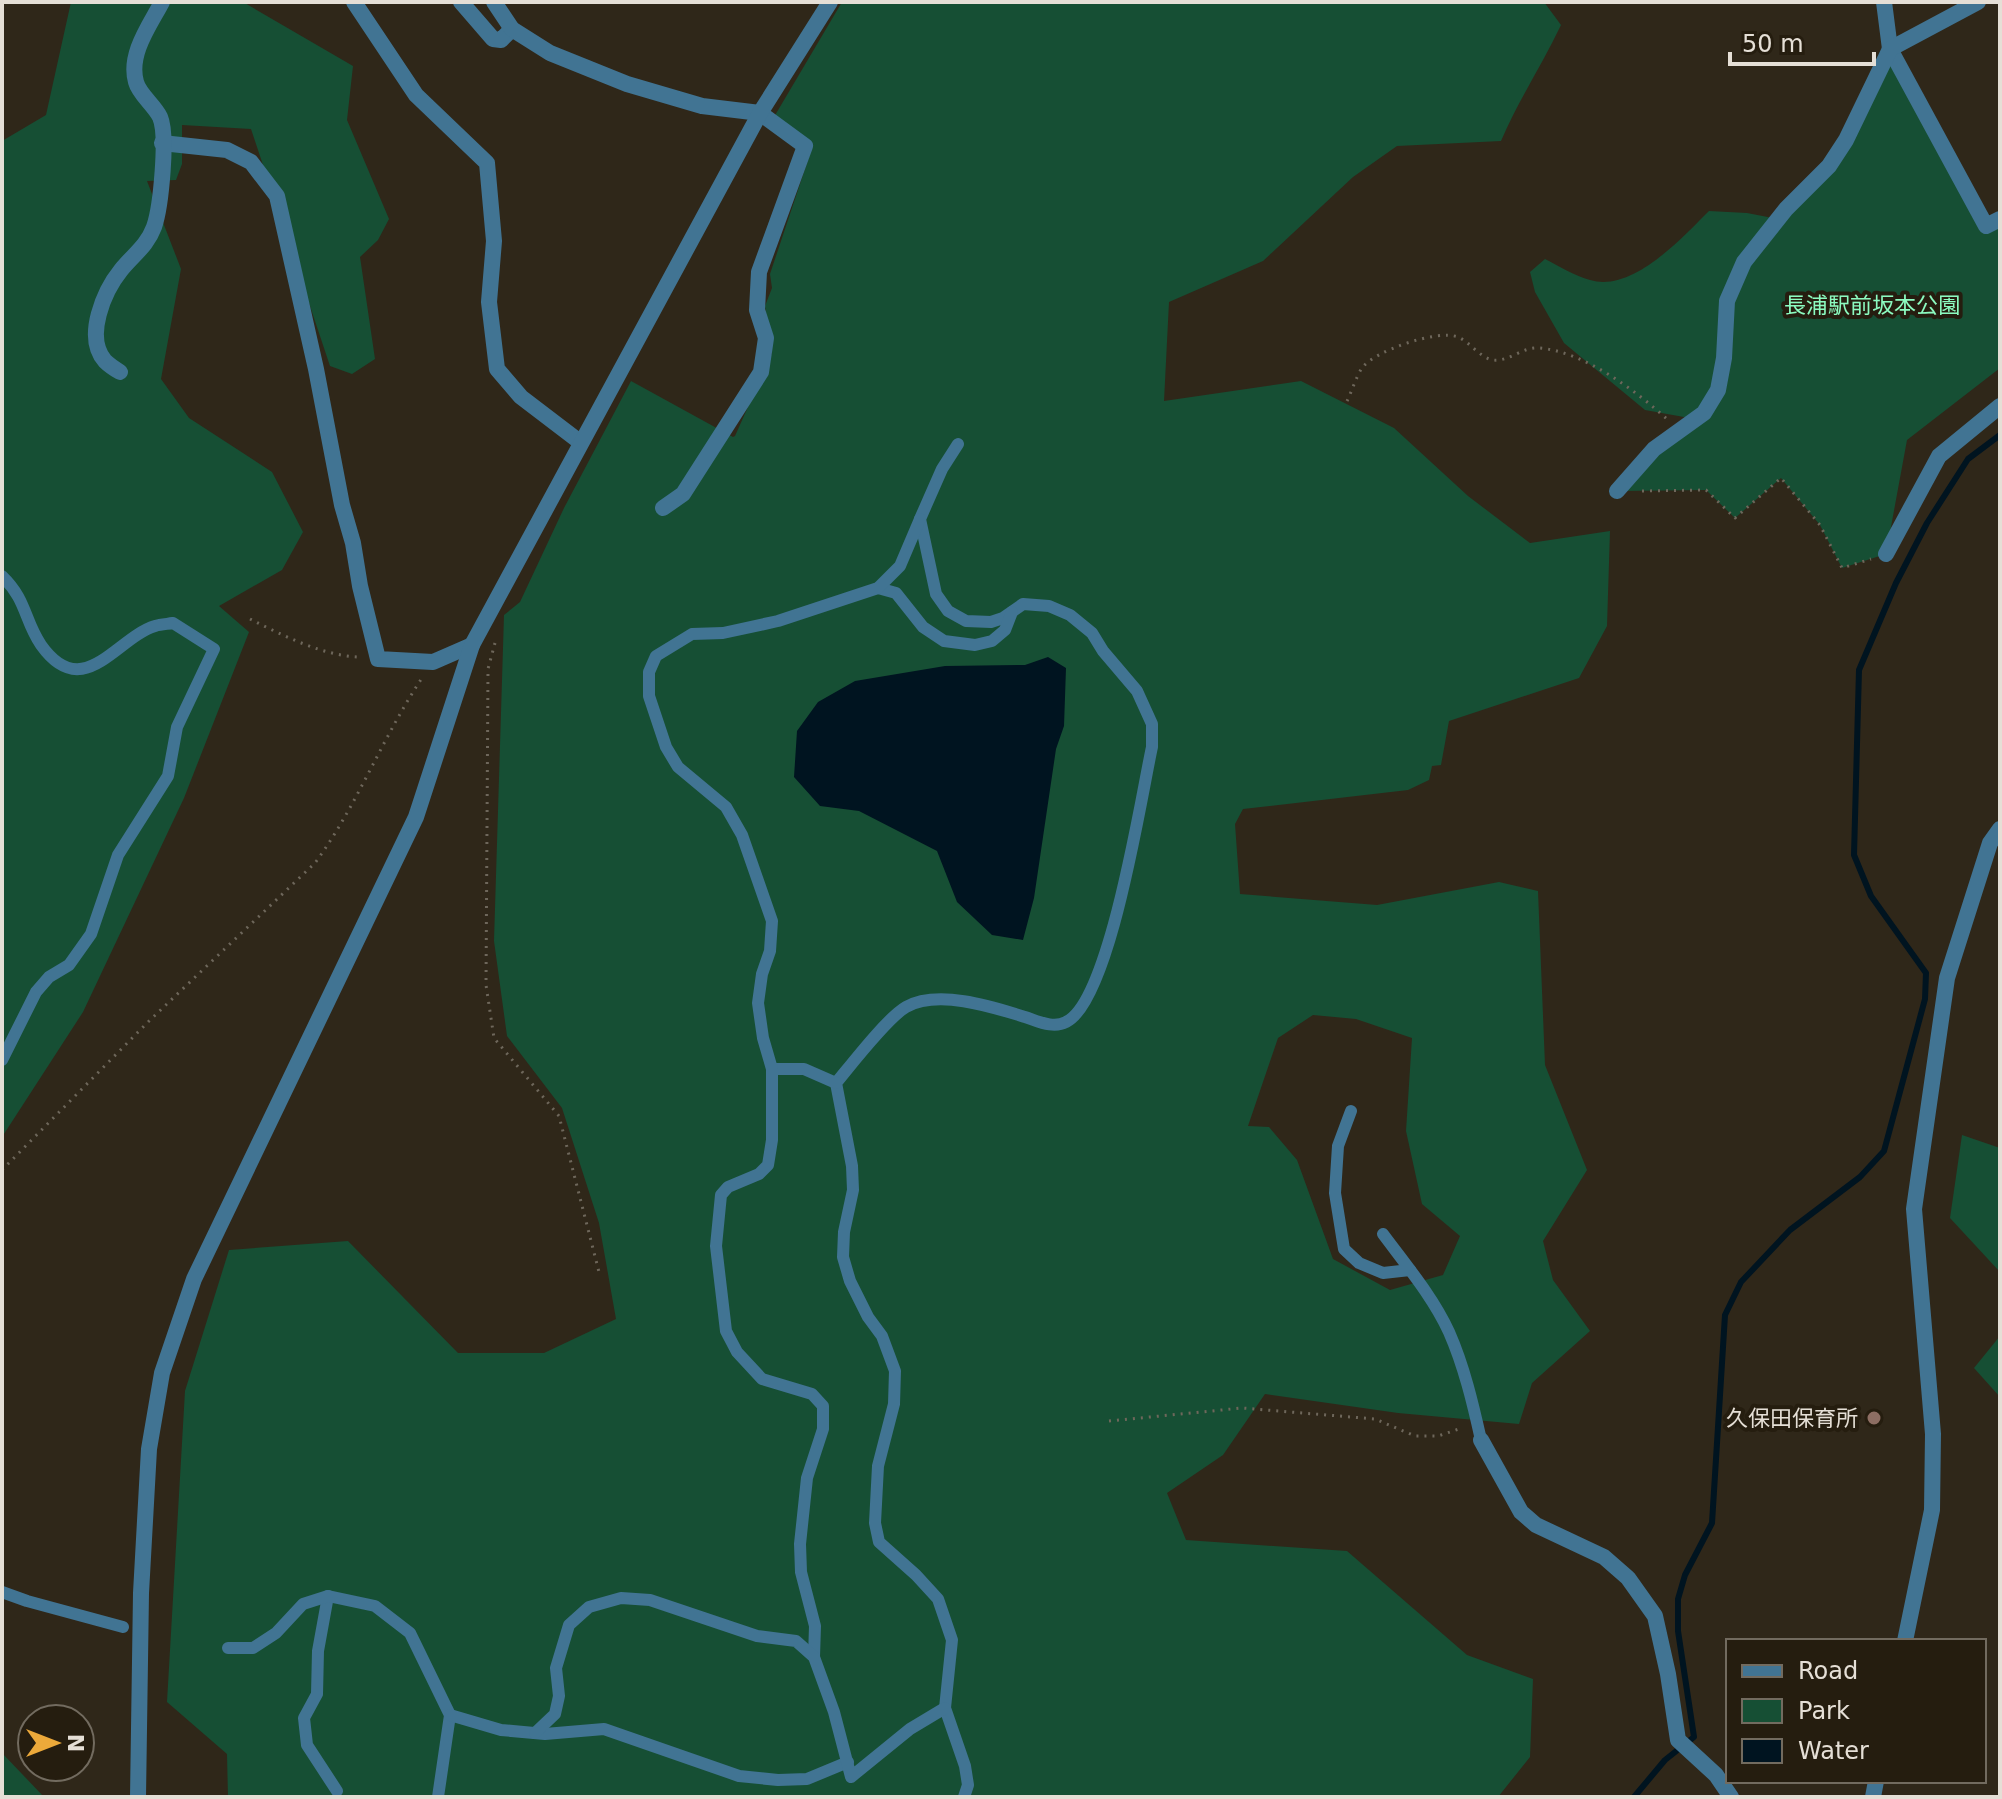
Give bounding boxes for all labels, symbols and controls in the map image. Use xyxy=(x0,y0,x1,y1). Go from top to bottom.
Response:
scale bar xyxy=(1730,16,1874,66)
text: 50 m xyxy=(1742,30,1804,58)
park label: 長浦駅前坂本公園 xyxy=(1784,293,1960,318)
place label: 久保田保育所 xyxy=(1726,1406,1858,1431)
marker: 久保田保育所 xyxy=(1865,1409,1883,1427)
legend xyxy=(1726,1639,1986,1783)
text: Road xyxy=(1798,1657,1858,1685)
text: Park xyxy=(1798,1697,1850,1725)
north arrow xyxy=(16,1703,96,1783)
text: N xyxy=(63,1734,88,1752)
text: Water xyxy=(1798,1737,1869,1765)

